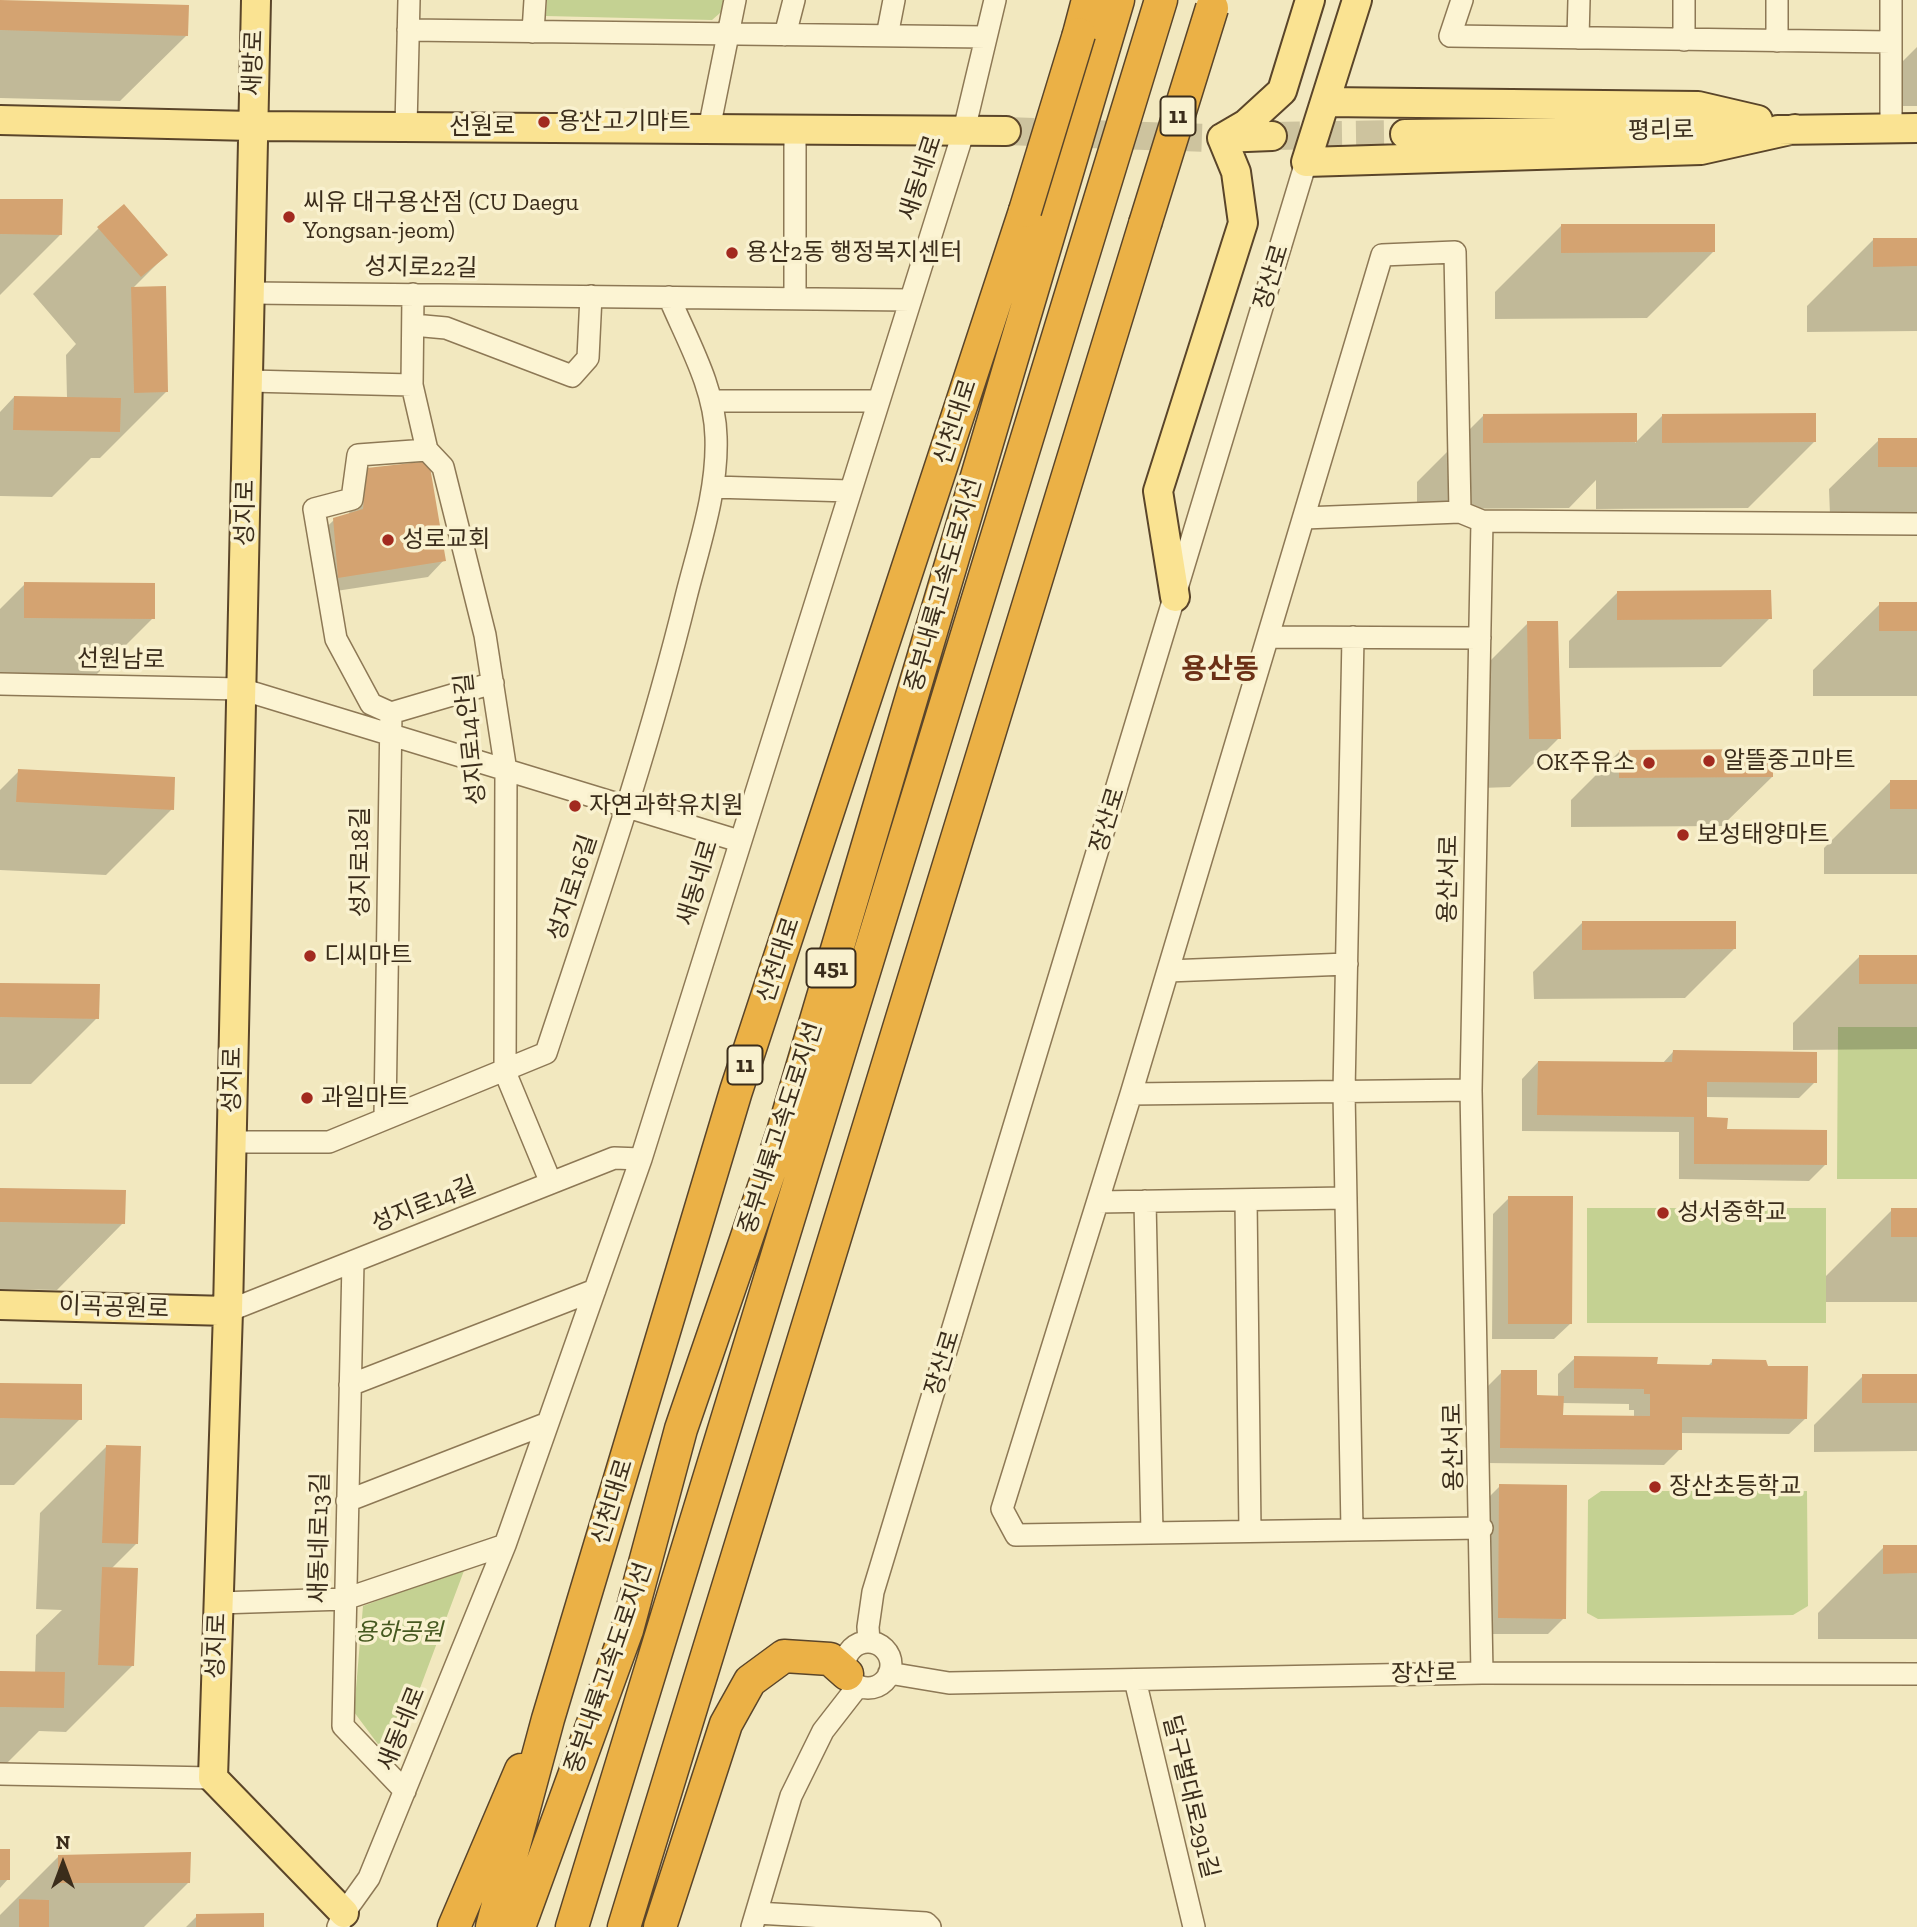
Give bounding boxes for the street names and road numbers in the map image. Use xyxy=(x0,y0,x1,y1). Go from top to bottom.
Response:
street label: 새방로 xyxy=(238,29,270,97)
road number: 11 xyxy=(1160,97,1196,136)
street label: 선원로 xyxy=(449,113,515,141)
street label: 평리로 xyxy=(1628,116,1694,146)
street label: 새동네로 xyxy=(894,132,948,224)
street label: 장산로 xyxy=(1249,241,1295,313)
street label: 성지로22길 xyxy=(364,253,478,283)
street label: 신천대로 xyxy=(929,376,983,468)
street label: 중부내륙고속도로지선 xyxy=(900,475,988,695)
street label: 성지로 xyxy=(231,480,261,546)
street label: 선원남로 xyxy=(77,645,165,675)
street label: 성지로14안길 xyxy=(450,672,492,806)
street label: 장산로 xyxy=(1085,784,1131,856)
street label: 성지로18길 xyxy=(347,807,375,917)
street label: 성지로16길 xyxy=(542,831,604,945)
street label: 용산서로 xyxy=(1434,835,1464,923)
street label: 새동네로 xyxy=(671,837,725,929)
street label: 신천대로 xyxy=(752,914,806,1006)
road number: 451 xyxy=(806,948,856,987)
street label: 중부내륙고속도로지선 xyxy=(733,1019,829,1237)
road number: 11 xyxy=(728,1046,762,1084)
street label: 성지로 xyxy=(218,1047,248,1113)
street label: 성지로14길 xyxy=(367,1171,481,1239)
street label: 이곡공원로 xyxy=(58,1292,170,1324)
street label: 장산로 xyxy=(920,1327,966,1399)
street label: 용산서로 xyxy=(1439,1403,1469,1491)
street label: 신천대로 xyxy=(586,1456,640,1548)
street label: 새동네로13길 xyxy=(304,1472,336,1604)
street label: 중부내륙고속도로지선 xyxy=(559,1559,659,1777)
street label: 성지로 xyxy=(201,1612,233,1680)
street label: 장산로 xyxy=(1391,1659,1457,1689)
street label: 새동네로 xyxy=(372,1683,432,1775)
street label: 달구벌대로291길 xyxy=(1156,1713,1224,1881)

